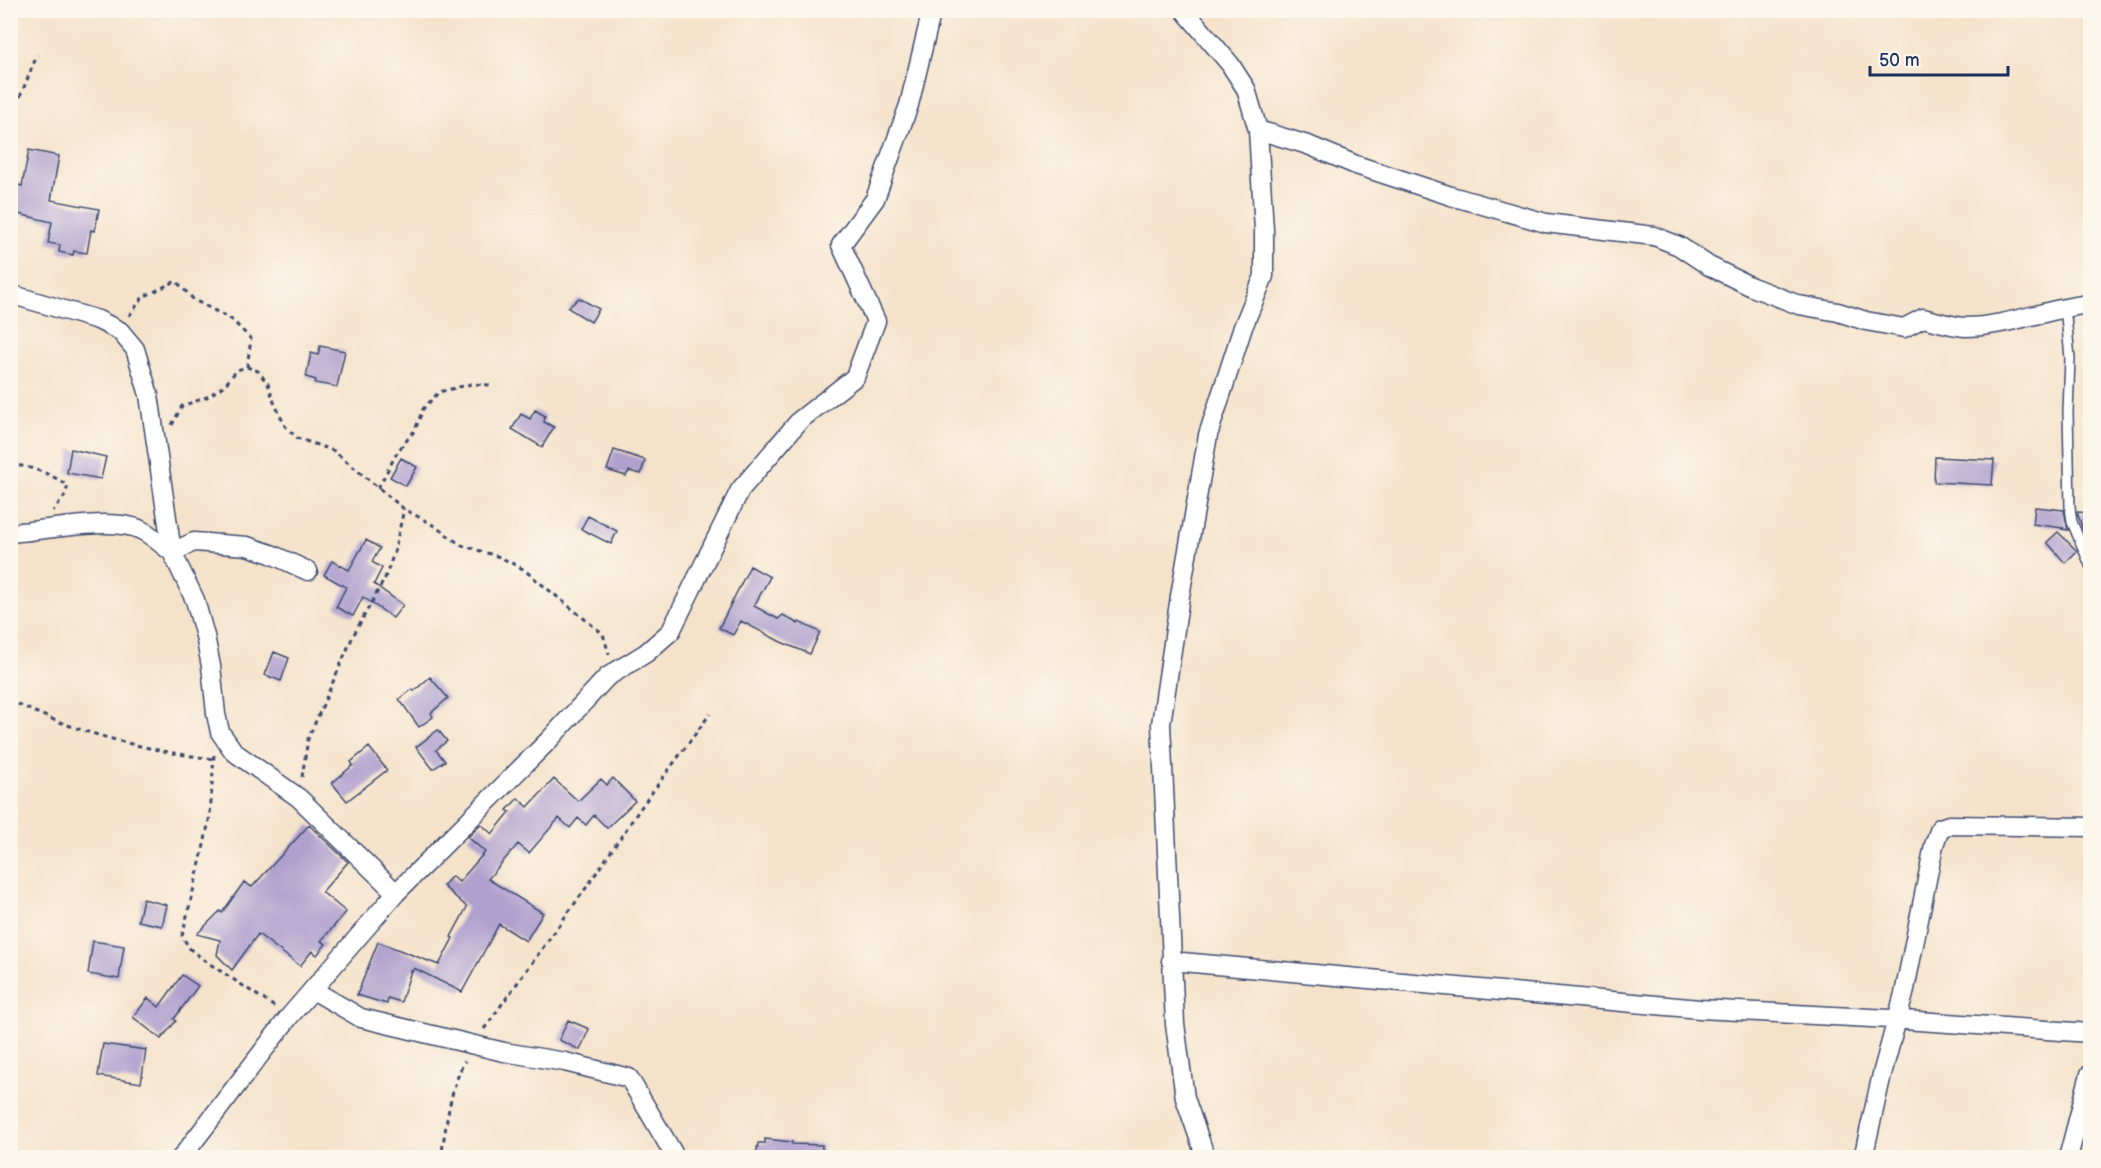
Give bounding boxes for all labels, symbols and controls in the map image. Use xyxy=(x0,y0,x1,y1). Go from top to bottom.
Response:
scale bar xyxy=(1870,39,2008,77)
text: 50 m xyxy=(1879,50,1920,71)

